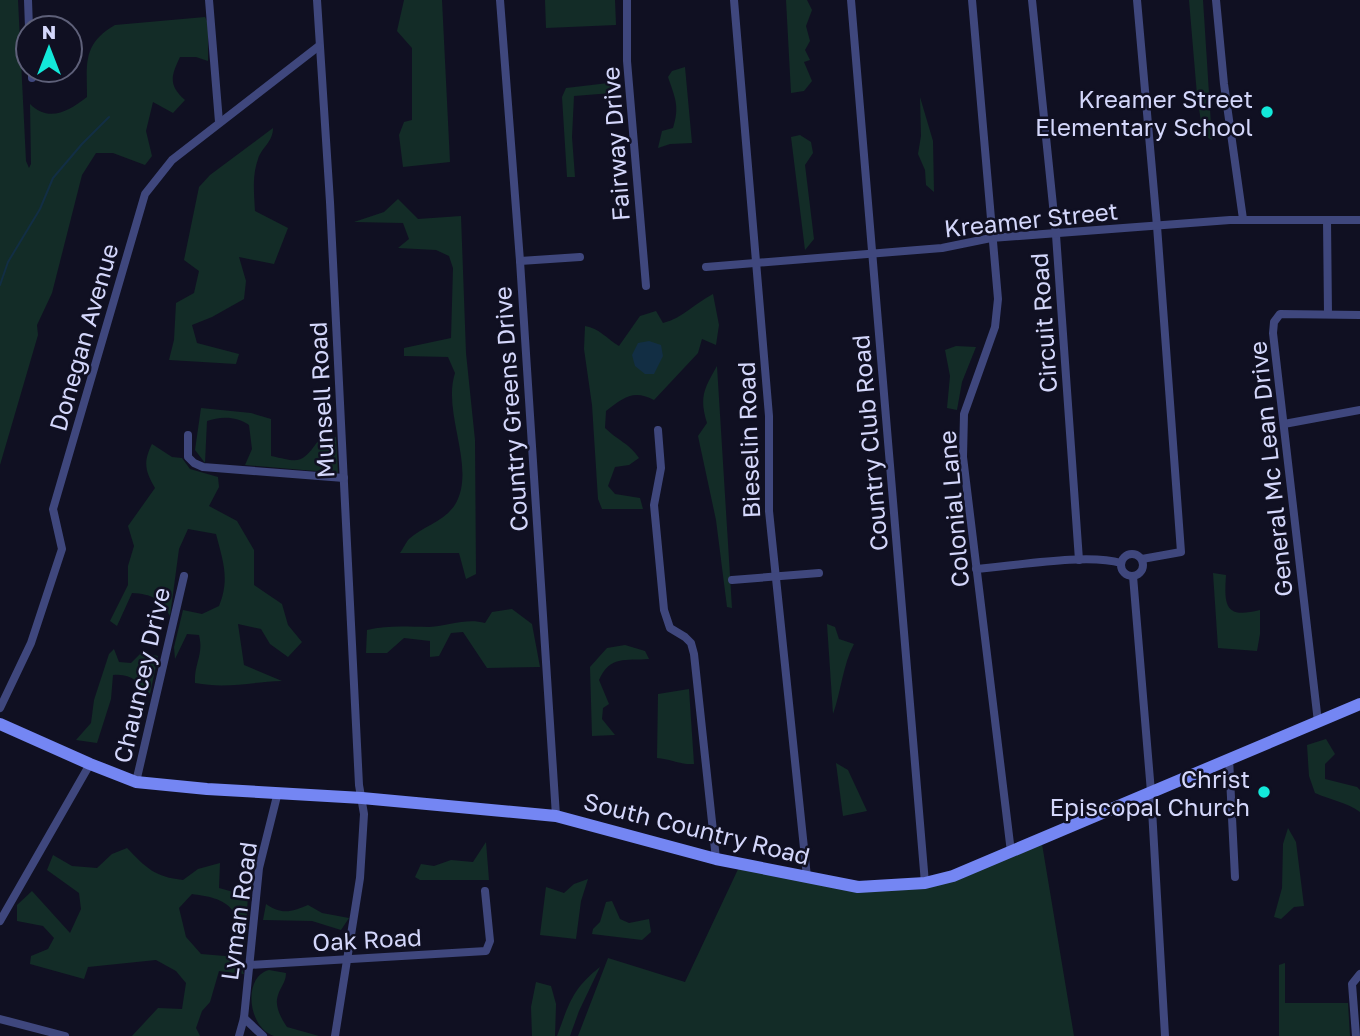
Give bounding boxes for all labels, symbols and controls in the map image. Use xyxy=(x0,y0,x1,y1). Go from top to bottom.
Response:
north arrow xyxy=(14,14,84,84)
text: N xyxy=(42,20,56,43)
street label: Fairway Drive xyxy=(595,66,635,222)
place label: Kreamer Street Elementary School xyxy=(1035,84,1253,141)
marker: Kreamer Street Elementary School xyxy=(1259,104,1275,120)
street label: Kreamer Street xyxy=(943,195,1119,243)
street label: Donegan Avenue xyxy=(42,240,124,434)
street label: Circuit Road xyxy=(1024,252,1062,394)
street label: Country Greens Drive xyxy=(487,285,533,533)
street label: Munsell Road xyxy=(302,321,340,479)
street label: Country Club Road xyxy=(845,334,893,552)
street label: General Mc Lean Drive xyxy=(1242,340,1298,598)
street label: Bieselin Road xyxy=(731,361,765,519)
street label: Colonial Lane xyxy=(932,429,974,589)
street label: Chauncey Drive xyxy=(107,584,175,766)
place label: Christ Episcopal Church xyxy=(1049,764,1250,821)
marker: Christ Episcopal Church xyxy=(1256,784,1272,800)
street label: South Country Road xyxy=(581,786,813,870)
street label: Lyman Road xyxy=(214,840,262,982)
street label: Oak Road xyxy=(311,922,423,956)

